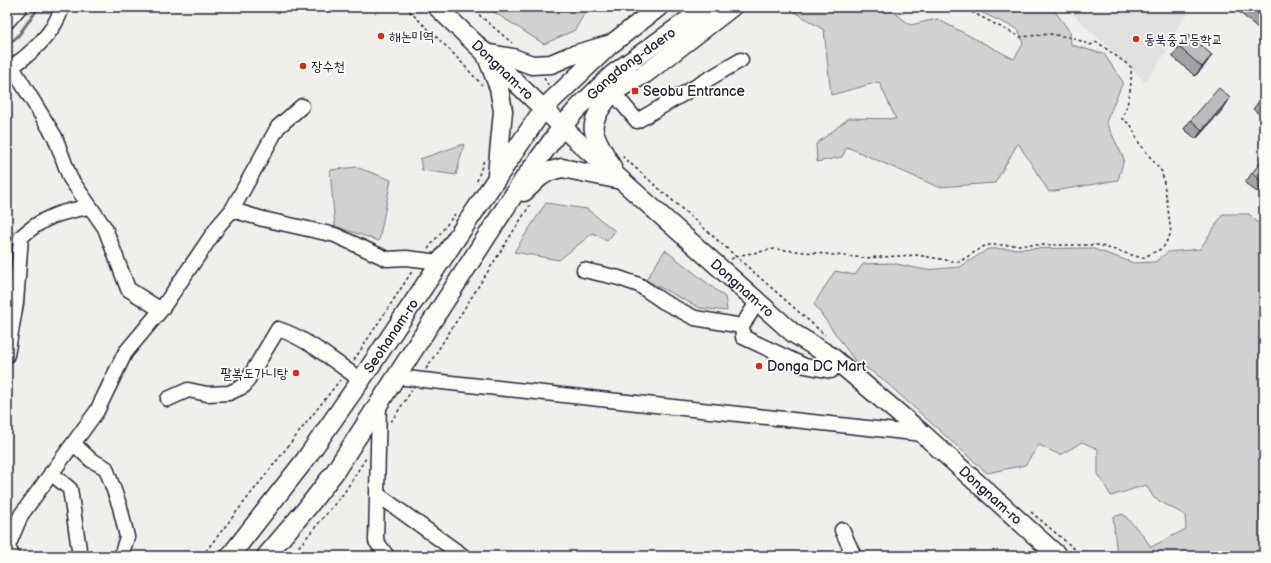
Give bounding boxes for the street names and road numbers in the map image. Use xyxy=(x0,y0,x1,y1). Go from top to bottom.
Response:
street label: Gangdong-daero xyxy=(583,24,679,104)
street label: Dongnam-ro xyxy=(468,37,537,104)
street label: Dongnam-ro xyxy=(707,256,777,321)
street label: Seohanam-ro xyxy=(360,296,422,376)
street label: Dongnam-ro xyxy=(955,463,1025,528)

